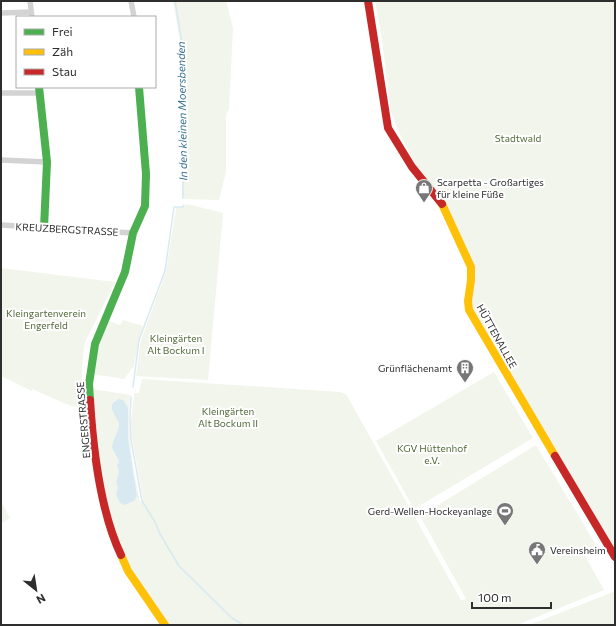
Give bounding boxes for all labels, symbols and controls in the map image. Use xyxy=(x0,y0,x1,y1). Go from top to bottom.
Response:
legend xyxy=(16,16,156,88)
text: Frei xyxy=(52,24,73,38)
water label: In den kleinen Moersbenden xyxy=(174,41,189,181)
text: Zäh xyxy=(52,44,73,58)
text: Stau xyxy=(52,64,77,78)
park label: Stadtwald xyxy=(495,132,541,144)
place label: Scarpetta - Großartiges für kleine Füße xyxy=(437,176,544,200)
shop icon: Scarpetta - Großartiges für kleine Füße xyxy=(414,178,434,203)
street label: KREUZBERGSTRASSE xyxy=(15,220,119,238)
street label: HÜTTENALLEE xyxy=(474,302,520,370)
park label: Kleingartenverein Engerfeld xyxy=(6,307,86,331)
park label: Kleingärten Alt Bockum I xyxy=(147,332,205,356)
building icon: Grünflächenamt xyxy=(455,358,475,383)
place label: Grünflächenamt xyxy=(378,362,452,374)
street label: ENGERSTRASSE xyxy=(74,381,92,459)
park label: Kleingärten Alt Bockum II xyxy=(198,405,258,429)
park label: KGV Hüttenhof e.V. xyxy=(397,442,467,466)
sports icon: Gerd-Wellen-Hockeyanlage xyxy=(495,501,515,526)
place label: Gerd-Wellen-Hockeyanlage xyxy=(368,505,492,517)
public building icon: Vereinsheim xyxy=(527,540,547,565)
place label: Vereinsheim xyxy=(550,544,606,556)
north arrow xyxy=(16,570,56,610)
scale bar xyxy=(472,584,551,610)
text: 100 m xyxy=(478,590,512,604)
text: N xyxy=(34,591,48,607)

